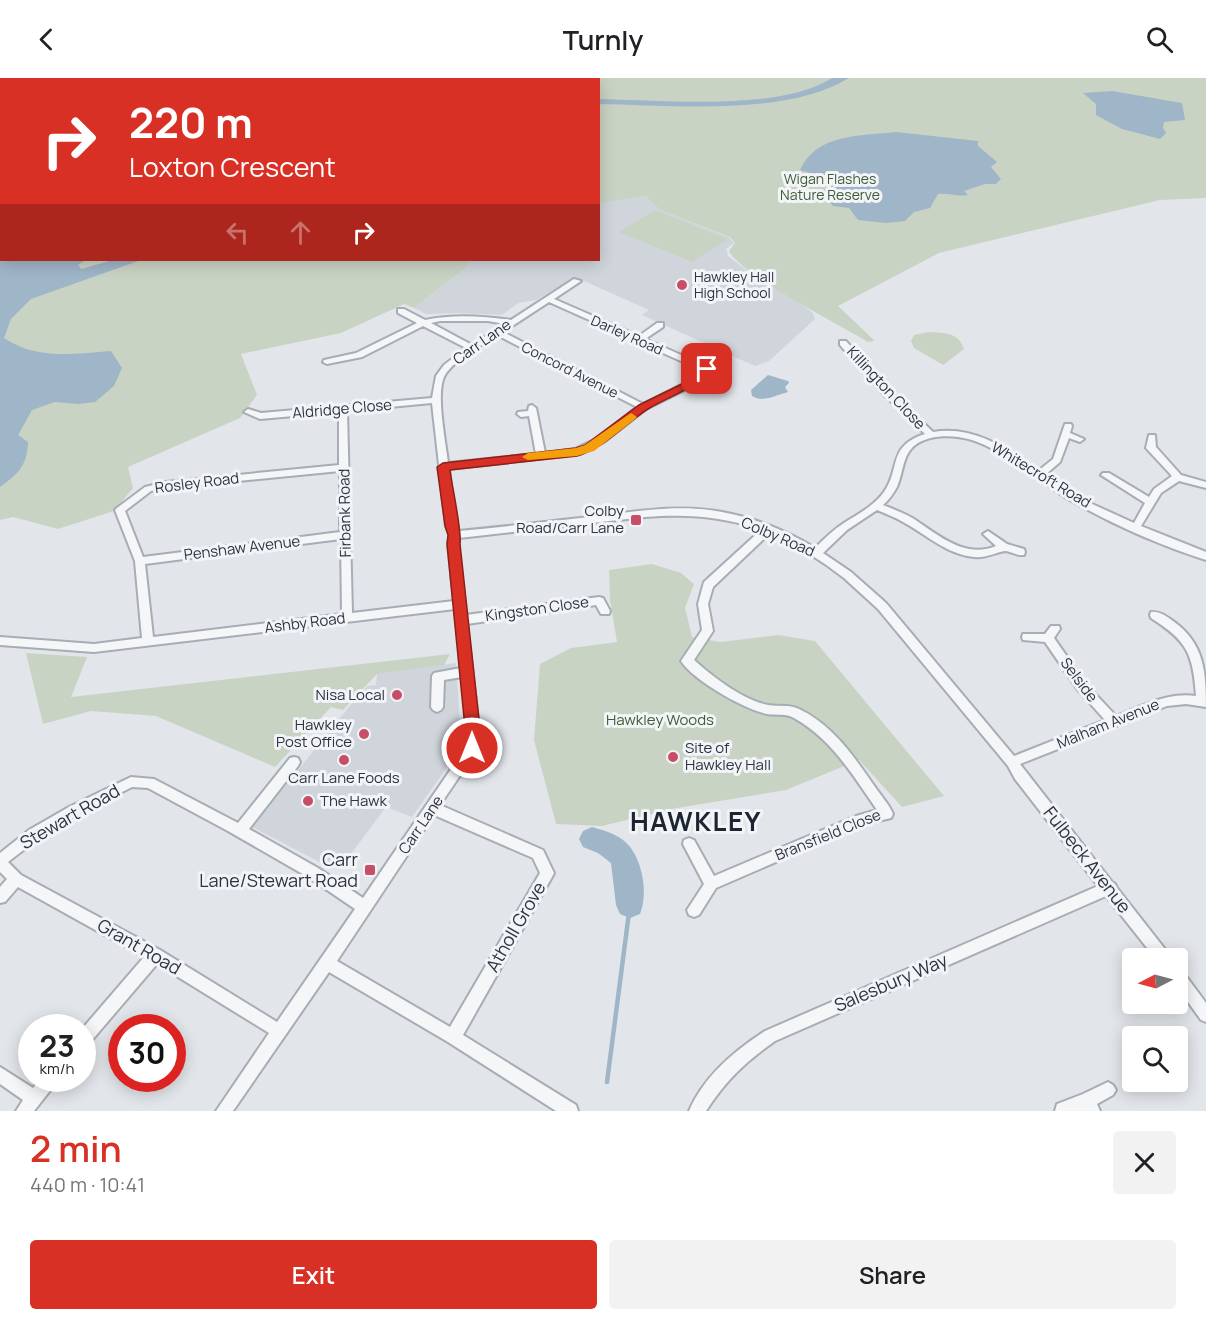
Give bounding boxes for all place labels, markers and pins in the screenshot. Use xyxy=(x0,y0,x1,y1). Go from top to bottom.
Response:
place label: Hawkley Hall High School xyxy=(694,267,774,302)
marker: Hawkley Hall High School xyxy=(675,278,689,292)
pin xyxy=(681,343,732,394)
place label: Colby Road/Carr Lane xyxy=(516,500,624,538)
marker: Colby Road/Carr Lane xyxy=(629,513,643,527)
place label: Nisa Local xyxy=(315,684,385,705)
marker: Nisa Local xyxy=(390,688,404,702)
place label: Hawkley Post Office xyxy=(276,714,352,752)
marker: Hawkley Post Office xyxy=(357,727,371,741)
place label: Site of Hawkley Hall xyxy=(685,737,771,775)
marker: Site of Hawkley Hall xyxy=(666,750,680,764)
marker: Carr Lane Foods xyxy=(337,753,351,767)
place label: Carr Lane Foods xyxy=(288,767,400,788)
place label: The Hawk xyxy=(320,790,387,811)
marker: The Hawk xyxy=(301,794,315,808)
place label: Carr Lane/Stewart Road xyxy=(199,847,359,892)
marker: Carr Lane/Stewart Road xyxy=(363,863,377,877)

